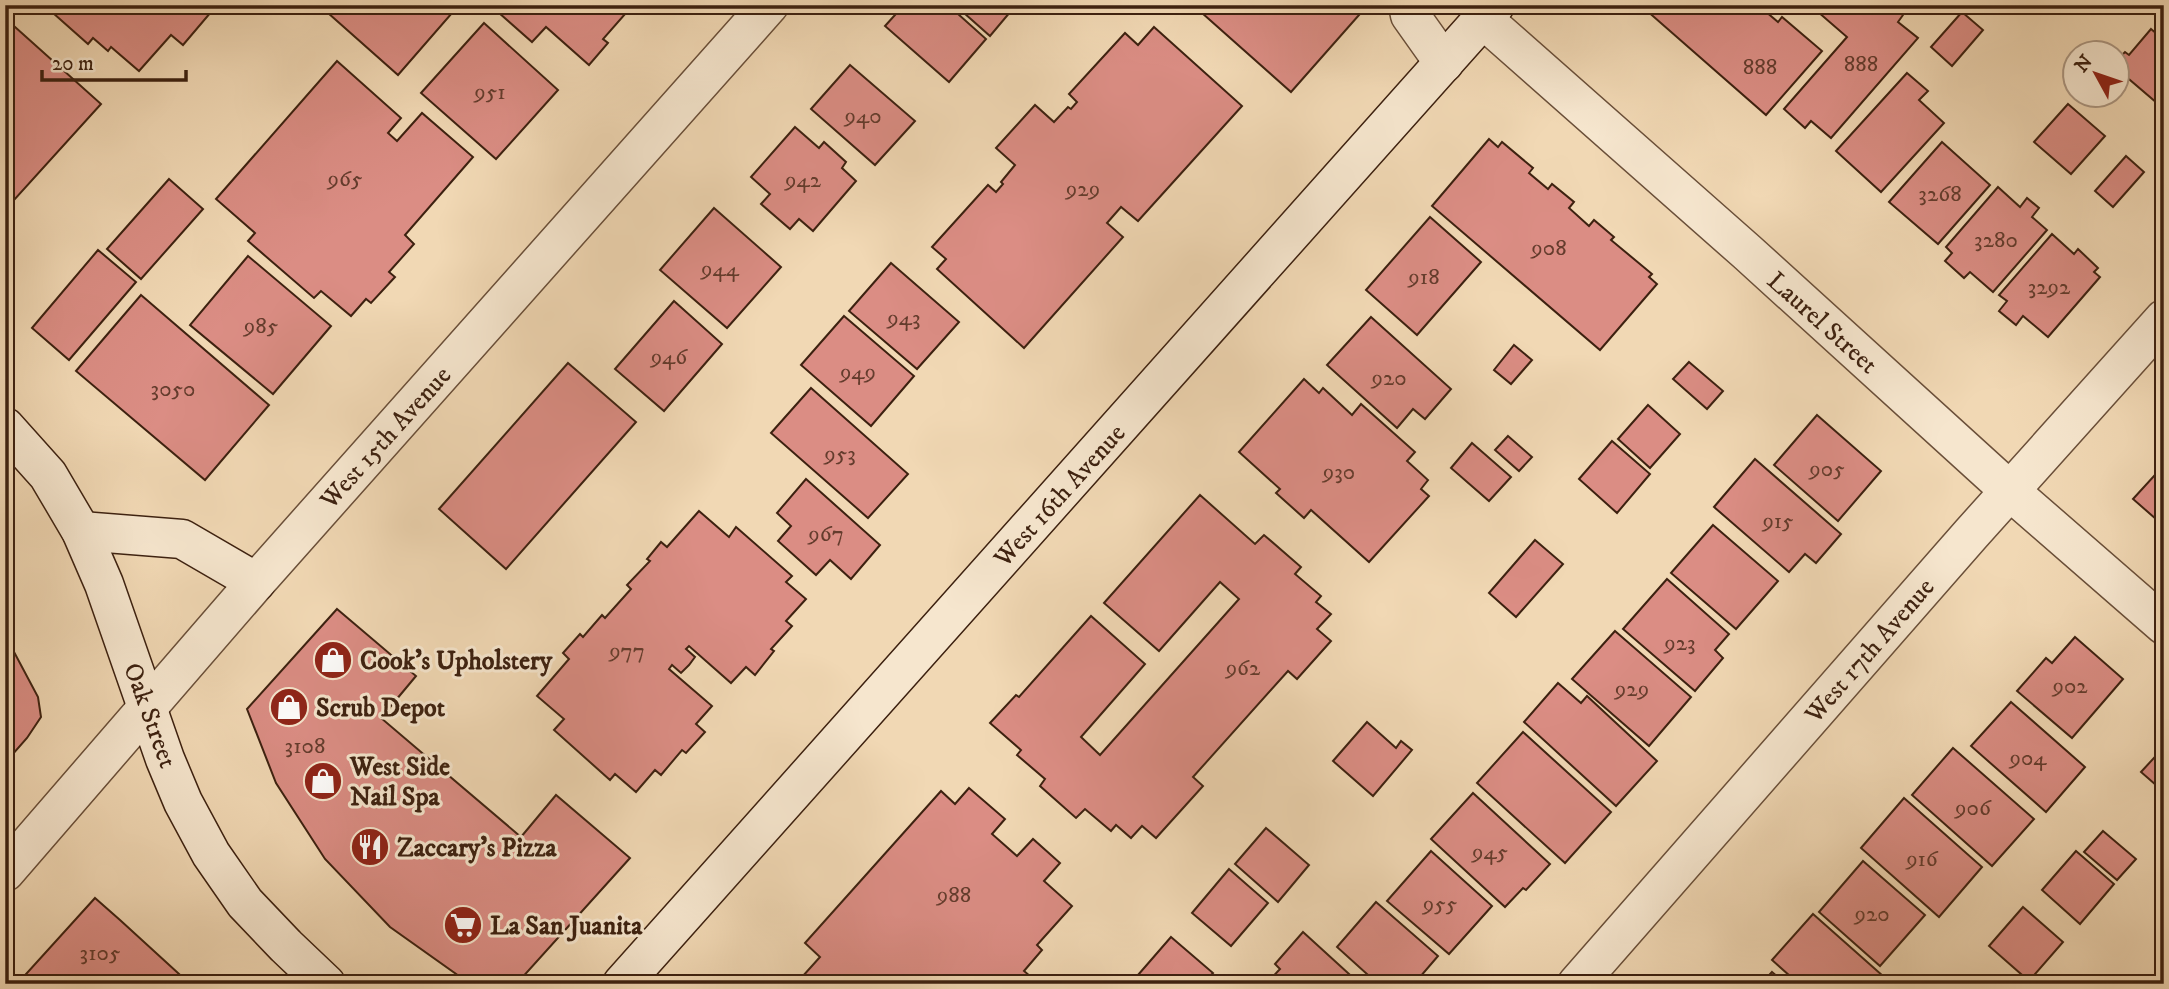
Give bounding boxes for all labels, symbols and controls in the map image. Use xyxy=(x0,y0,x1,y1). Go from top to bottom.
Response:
scale bar xyxy=(42,38,186,82)
north arrow xyxy=(2060,38,2130,108)
house number: 888 xyxy=(1844,50,1878,79)
text: N xyxy=(2070,50,2098,77)
text: 20 m xyxy=(52,51,94,77)
house number: 888 xyxy=(1743,53,1777,82)
house number: 951 xyxy=(473,78,506,107)
house number: 940 xyxy=(843,102,882,131)
house number: 965 xyxy=(327,165,362,194)
house number: 942 xyxy=(784,166,822,195)
house number: 929 xyxy=(1065,175,1100,204)
house number: 3268 xyxy=(1918,180,1962,209)
house number: 3280 xyxy=(1974,226,2018,255)
house number: 908 xyxy=(1530,234,1567,263)
house number: 944 xyxy=(700,255,740,284)
house number: 918 xyxy=(1407,263,1440,292)
street label: Laurel Street xyxy=(1760,265,1884,381)
house number: 3292 xyxy=(2028,273,2071,302)
house number: 943 xyxy=(886,304,921,333)
house number: 985 xyxy=(243,312,278,341)
house number: 946 xyxy=(650,343,688,372)
house number: 949 xyxy=(839,358,876,387)
street label: West 15th Avenue xyxy=(313,360,459,517)
house number: 920 xyxy=(1370,364,1407,393)
house number: 3050 xyxy=(151,375,195,404)
street label: West 16th Avenue xyxy=(986,418,1133,575)
house number: 953 xyxy=(823,440,856,469)
house number: 905 xyxy=(1808,455,1845,484)
house number: 930 xyxy=(1322,458,1355,487)
house number: 915 xyxy=(1761,507,1794,536)
house number: 967 xyxy=(807,520,844,549)
street label: West 17th Avenue xyxy=(1797,572,1942,731)
house number: 923 xyxy=(1663,629,1696,658)
house number: 977 xyxy=(608,637,645,666)
shop icon: Cook's Upholstery xyxy=(312,639,354,681)
place label: Cook's Upholstery xyxy=(360,645,553,678)
house number: 962 xyxy=(1225,654,1261,683)
street label: Oak Street xyxy=(115,658,184,773)
house number: 902 xyxy=(2051,672,2088,701)
house number: 929 xyxy=(1614,675,1649,704)
shop icon: Scrub Depot xyxy=(268,686,310,728)
place label: Scrub Depot xyxy=(316,692,446,725)
house number: 3108 xyxy=(285,732,325,761)
house number: 904 xyxy=(2008,744,2047,773)
place label: West Side Nail Spa xyxy=(349,751,450,814)
shop icon: West Side Nail Spa xyxy=(302,760,344,802)
house number: 906 xyxy=(1954,794,1992,823)
restaurant icon: Zaccary's Pizza xyxy=(349,826,391,868)
place label: Zaccary's Pizza xyxy=(397,832,557,865)
house number: 945 xyxy=(1471,838,1508,867)
house number: 916 xyxy=(1905,845,1939,874)
house number: 988 xyxy=(936,881,971,910)
house number: 955 xyxy=(1422,890,1457,919)
house number: 920 xyxy=(1853,900,1890,929)
supermarket icon: La San Juanita xyxy=(442,904,484,946)
place label: La San Juanita xyxy=(490,910,643,943)
house number: 3105 xyxy=(80,939,120,968)

